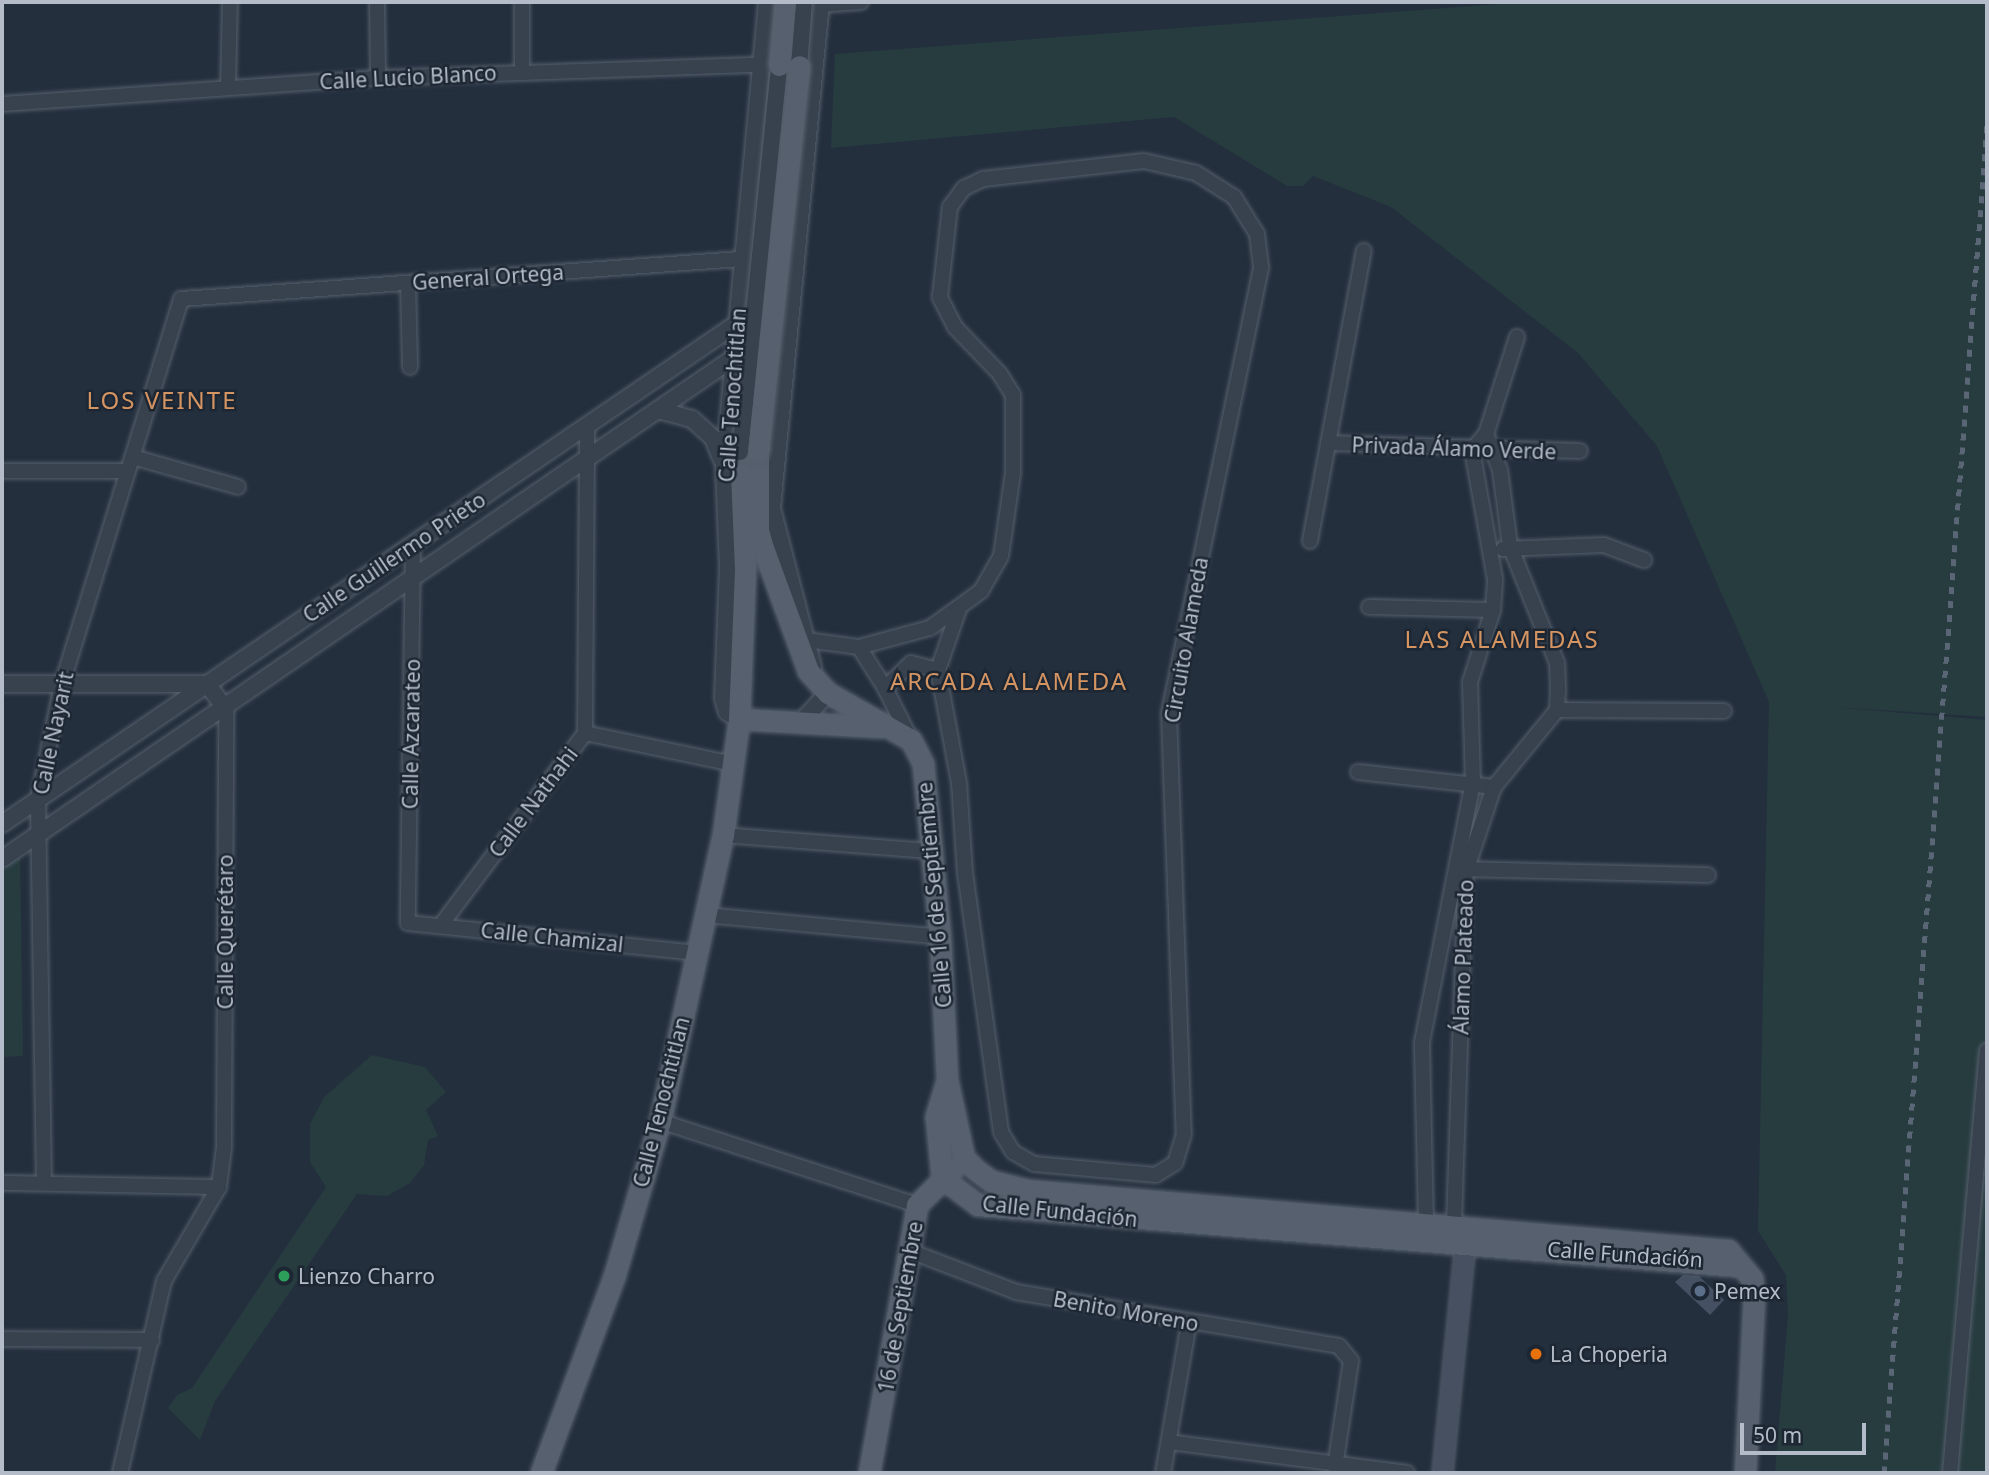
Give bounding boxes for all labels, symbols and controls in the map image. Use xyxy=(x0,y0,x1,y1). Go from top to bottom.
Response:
street label: Calle Lucio Blanco xyxy=(319,60,497,94)
street label: General Ortega xyxy=(411,259,565,295)
street label: Calle Tenochtitlan xyxy=(713,307,751,483)
district label: LOS VEINTE xyxy=(88,386,236,414)
street label: Privada Álamo Verde xyxy=(1351,432,1557,464)
street label: Calle Guillermo Prieto xyxy=(298,486,490,628)
street label: Circuito Alameda xyxy=(1159,555,1213,725)
district label: LAS ALAMEDAS xyxy=(1406,625,1598,653)
street label: Calle Azcarateo xyxy=(397,659,425,809)
district label: ARCADA ALAMEDA xyxy=(892,667,1126,695)
street label: Calle Nayarit xyxy=(28,669,78,797)
street label: Calle Nathahi xyxy=(483,742,583,862)
street label: Calle 16 de Septiembre xyxy=(912,781,956,1009)
street label: Calle Querétaro xyxy=(212,855,238,1009)
street label: Álamo Plateado xyxy=(1448,879,1478,1035)
street label: Calle Chamizal xyxy=(479,917,625,957)
street label: Calle Tenochtitlan xyxy=(628,1014,694,1190)
street label: Calle Fundación xyxy=(981,1190,1139,1232)
street label: 16 de Septiembre xyxy=(873,1219,927,1395)
street label: Calle Fundación xyxy=(1546,1236,1704,1272)
place label: Lienzo Charro xyxy=(298,1263,435,1289)
marker: Lienzo Charro xyxy=(276,1268,292,1284)
place label: Pemex xyxy=(1714,1278,1781,1304)
marker: Pemex xyxy=(1692,1283,1708,1299)
street label: Benito Moreno xyxy=(1051,1286,1201,1336)
place label: La Choperia xyxy=(1550,1341,1668,1367)
marker: La Choperia xyxy=(1528,1346,1544,1362)
scale bar xyxy=(1744,1408,1870,1452)
text: 50 m xyxy=(1753,1421,1802,1449)

